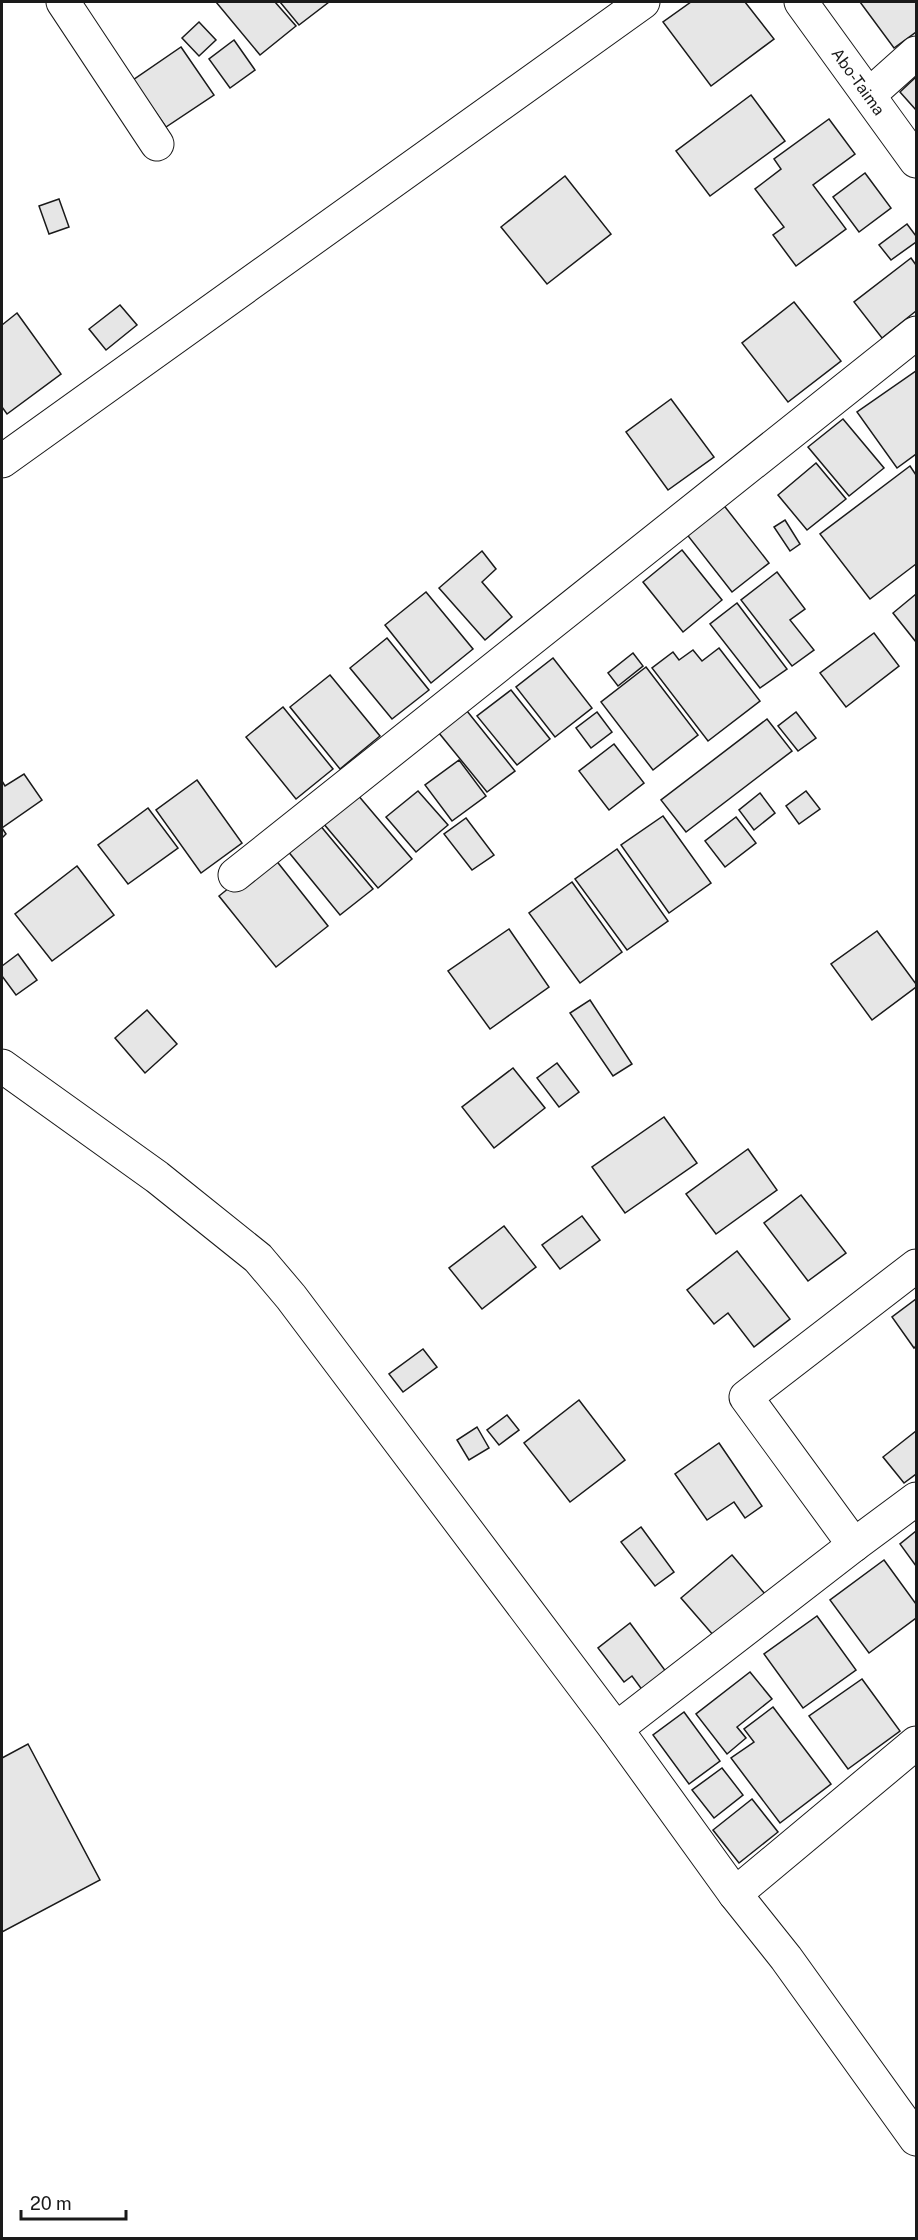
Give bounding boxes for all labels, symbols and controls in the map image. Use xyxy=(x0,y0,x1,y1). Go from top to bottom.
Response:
street label: Abo-Taima xyxy=(828,44,889,119)
scale bar xyxy=(21,2183,126,2221)
text: 20 m xyxy=(30,2193,72,2214)

